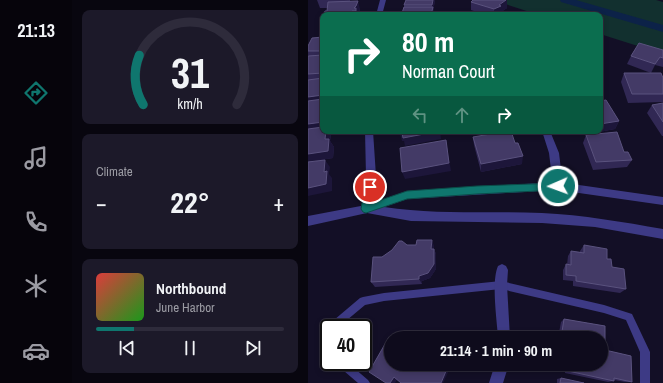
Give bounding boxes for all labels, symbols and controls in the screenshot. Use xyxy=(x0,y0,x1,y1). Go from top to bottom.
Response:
text: 21:13 xyxy=(17,18,55,43)
text: 80 m xyxy=(402,23,454,61)
icon: right xyxy=(336,28,388,80)
text: 31 xyxy=(171,45,209,101)
text: Norman Court xyxy=(402,59,495,84)
icon: directions xyxy=(22,79,50,107)
text: km/h xyxy=(177,94,203,113)
icon: left xyxy=(409,104,431,126)
icon: ahead xyxy=(451,104,473,126)
icon: right xyxy=(493,104,515,126)
icon: music xyxy=(22,144,50,172)
text: Climate xyxy=(96,163,133,180)
position arrow xyxy=(537,165,579,207)
pin xyxy=(353,170,387,204)
icon: arrive xyxy=(359,176,381,198)
text: 22° xyxy=(170,182,210,222)
text: − xyxy=(96,188,107,218)
text: + xyxy=(273,188,284,218)
icon: phone xyxy=(22,208,50,236)
icon: climate xyxy=(22,272,50,300)
text: Northbound xyxy=(156,278,226,299)
text: June Harbor xyxy=(156,299,215,316)
speed limit sign: 40 xyxy=(320,319,372,371)
icon: car xyxy=(22,337,50,365)
icon: previous xyxy=(116,337,138,359)
icon: pause xyxy=(179,337,201,359)
icon: next xyxy=(242,337,264,359)
text: 21:14 · 1 min · 90 m xyxy=(440,340,552,361)

